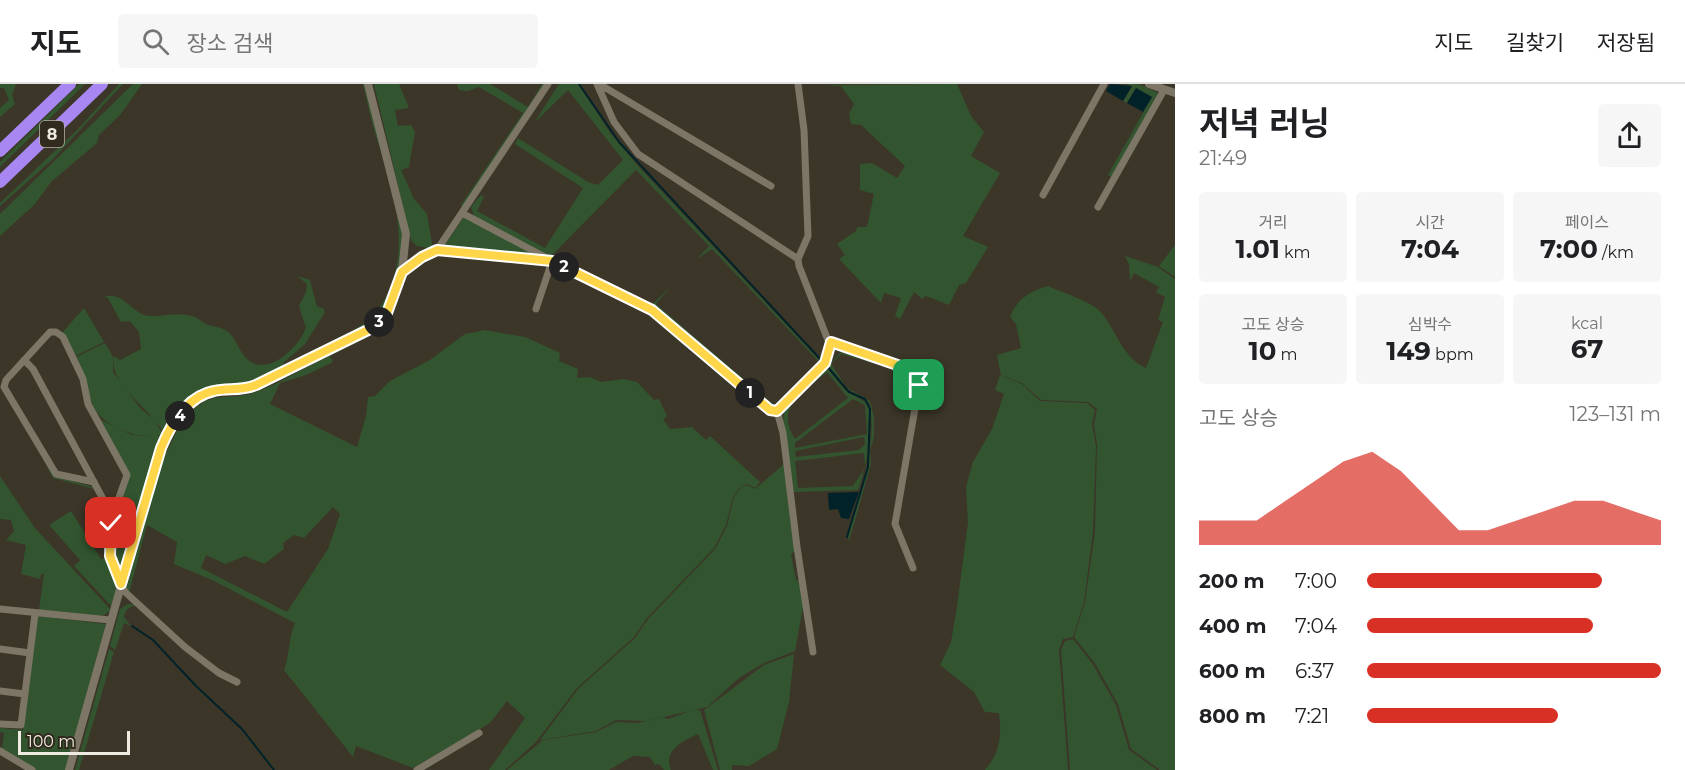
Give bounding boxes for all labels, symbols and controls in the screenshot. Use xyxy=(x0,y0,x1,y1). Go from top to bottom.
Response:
search box xyxy=(118,14,538,68)
icon: search xyxy=(139,25,172,58)
text: 지도 xyxy=(30,26,82,60)
text: 장소 검색 xyxy=(187,30,273,57)
text: 지도 xyxy=(1434,30,1473,55)
text: 길찾기 xyxy=(1506,30,1564,55)
text: 저장됨 xyxy=(1597,30,1655,55)
text: 저녁 러닝 xyxy=(1199,103,1330,143)
button: share xyxy=(1598,104,1661,167)
road number: 8 xyxy=(40,121,64,147)
text: 21:49 xyxy=(1199,146,1247,170)
text: 거리 xyxy=(1258,213,1288,232)
text: 시간 xyxy=(1415,213,1445,232)
text: 페이스 xyxy=(1565,213,1609,232)
text: 1.01 xyxy=(1235,233,1280,265)
text: 7:04 xyxy=(1401,233,1459,265)
text: 7:00 xyxy=(1540,233,1598,265)
text: km xyxy=(1280,243,1311,262)
text: /km xyxy=(1598,243,1634,262)
pin: 2 xyxy=(549,252,579,282)
text: 2 xyxy=(559,257,569,276)
pin: 3 xyxy=(364,307,394,337)
text: 3 xyxy=(374,312,384,331)
text: kcal xyxy=(1571,314,1603,333)
text: 고도 상승 xyxy=(1241,315,1305,334)
text: 심박수 xyxy=(1408,315,1452,334)
text: 67 xyxy=(1571,333,1603,365)
text: 10 xyxy=(1248,335,1276,367)
text: 149 xyxy=(1386,335,1431,367)
text: m xyxy=(1276,345,1298,364)
text: bpm xyxy=(1431,345,1474,364)
pin xyxy=(893,359,944,410)
icon: arrive xyxy=(902,368,935,401)
pin: 1 xyxy=(735,378,765,408)
text: 1 xyxy=(747,383,753,402)
pin: 4 xyxy=(165,401,195,431)
text: 123–131 m xyxy=(1569,402,1661,426)
text: 4 xyxy=(174,406,186,425)
text: 고도 상승 xyxy=(1199,406,1278,430)
pin xyxy=(85,497,136,548)
icon: check xyxy=(94,506,127,539)
text: 200 m xyxy=(1199,569,1265,593)
text: 7:00 xyxy=(1295,569,1337,593)
text: 400 m xyxy=(1199,614,1267,638)
text: 7:04 xyxy=(1295,614,1337,638)
text: 600 m xyxy=(1199,659,1266,683)
text: 6:37 xyxy=(1295,659,1334,683)
text: 800 m xyxy=(1199,704,1266,728)
text: 7:21 xyxy=(1295,704,1329,728)
scale bar xyxy=(18,728,130,756)
text: 100 m xyxy=(27,732,75,751)

